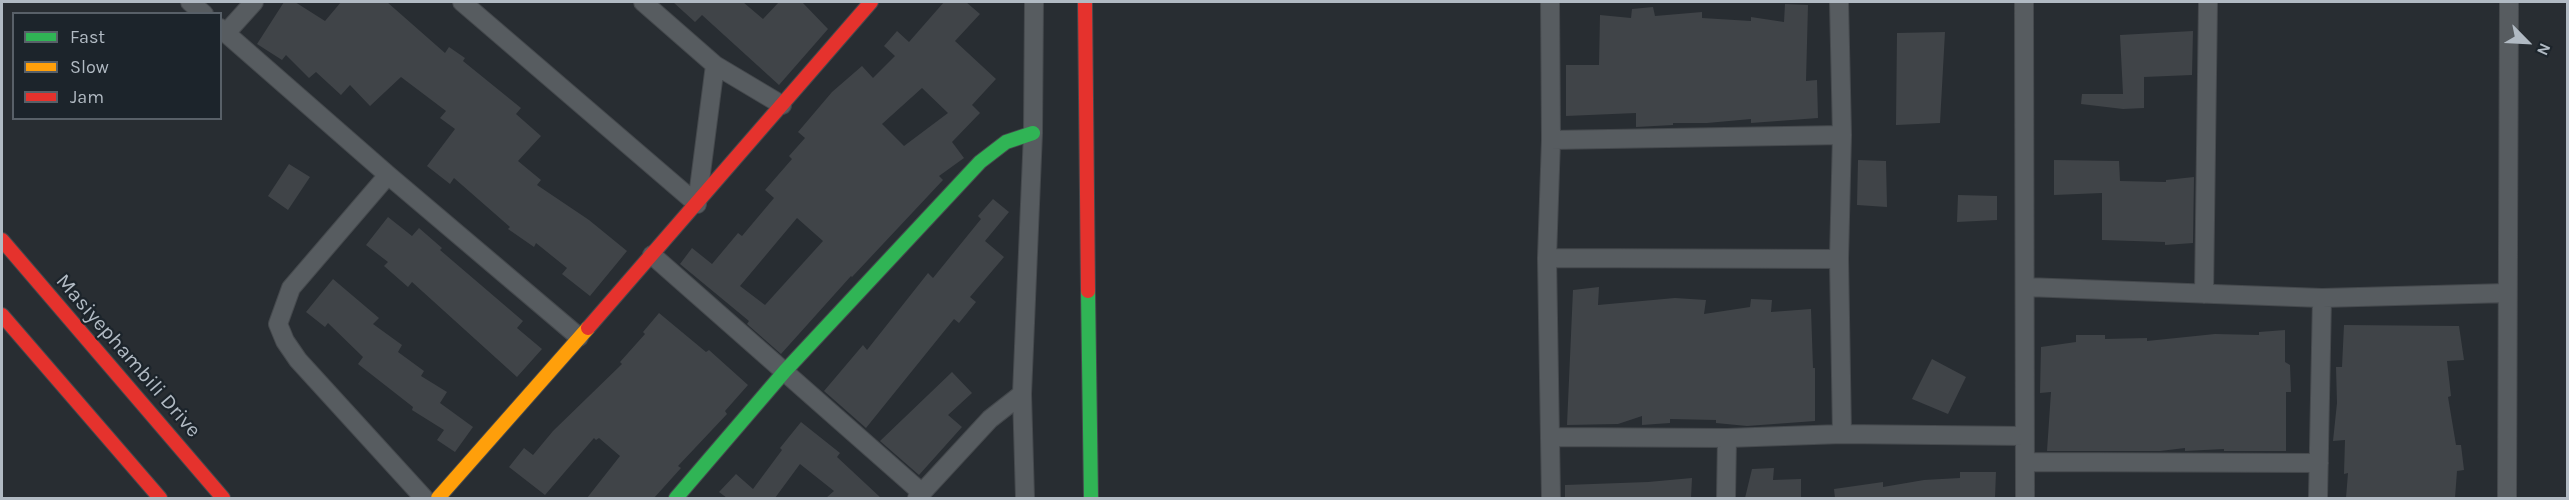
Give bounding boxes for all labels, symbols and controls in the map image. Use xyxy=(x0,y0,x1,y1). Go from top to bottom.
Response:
legend xyxy=(12,12,222,120)
north arrow xyxy=(2497,12,2557,72)
text: Fast xyxy=(70,26,105,48)
text: N xyxy=(2533,40,2555,59)
text: Slow xyxy=(70,56,109,78)
text: Jam xyxy=(70,86,104,108)
street label: Masiyephambili Drive xyxy=(50,269,206,443)

